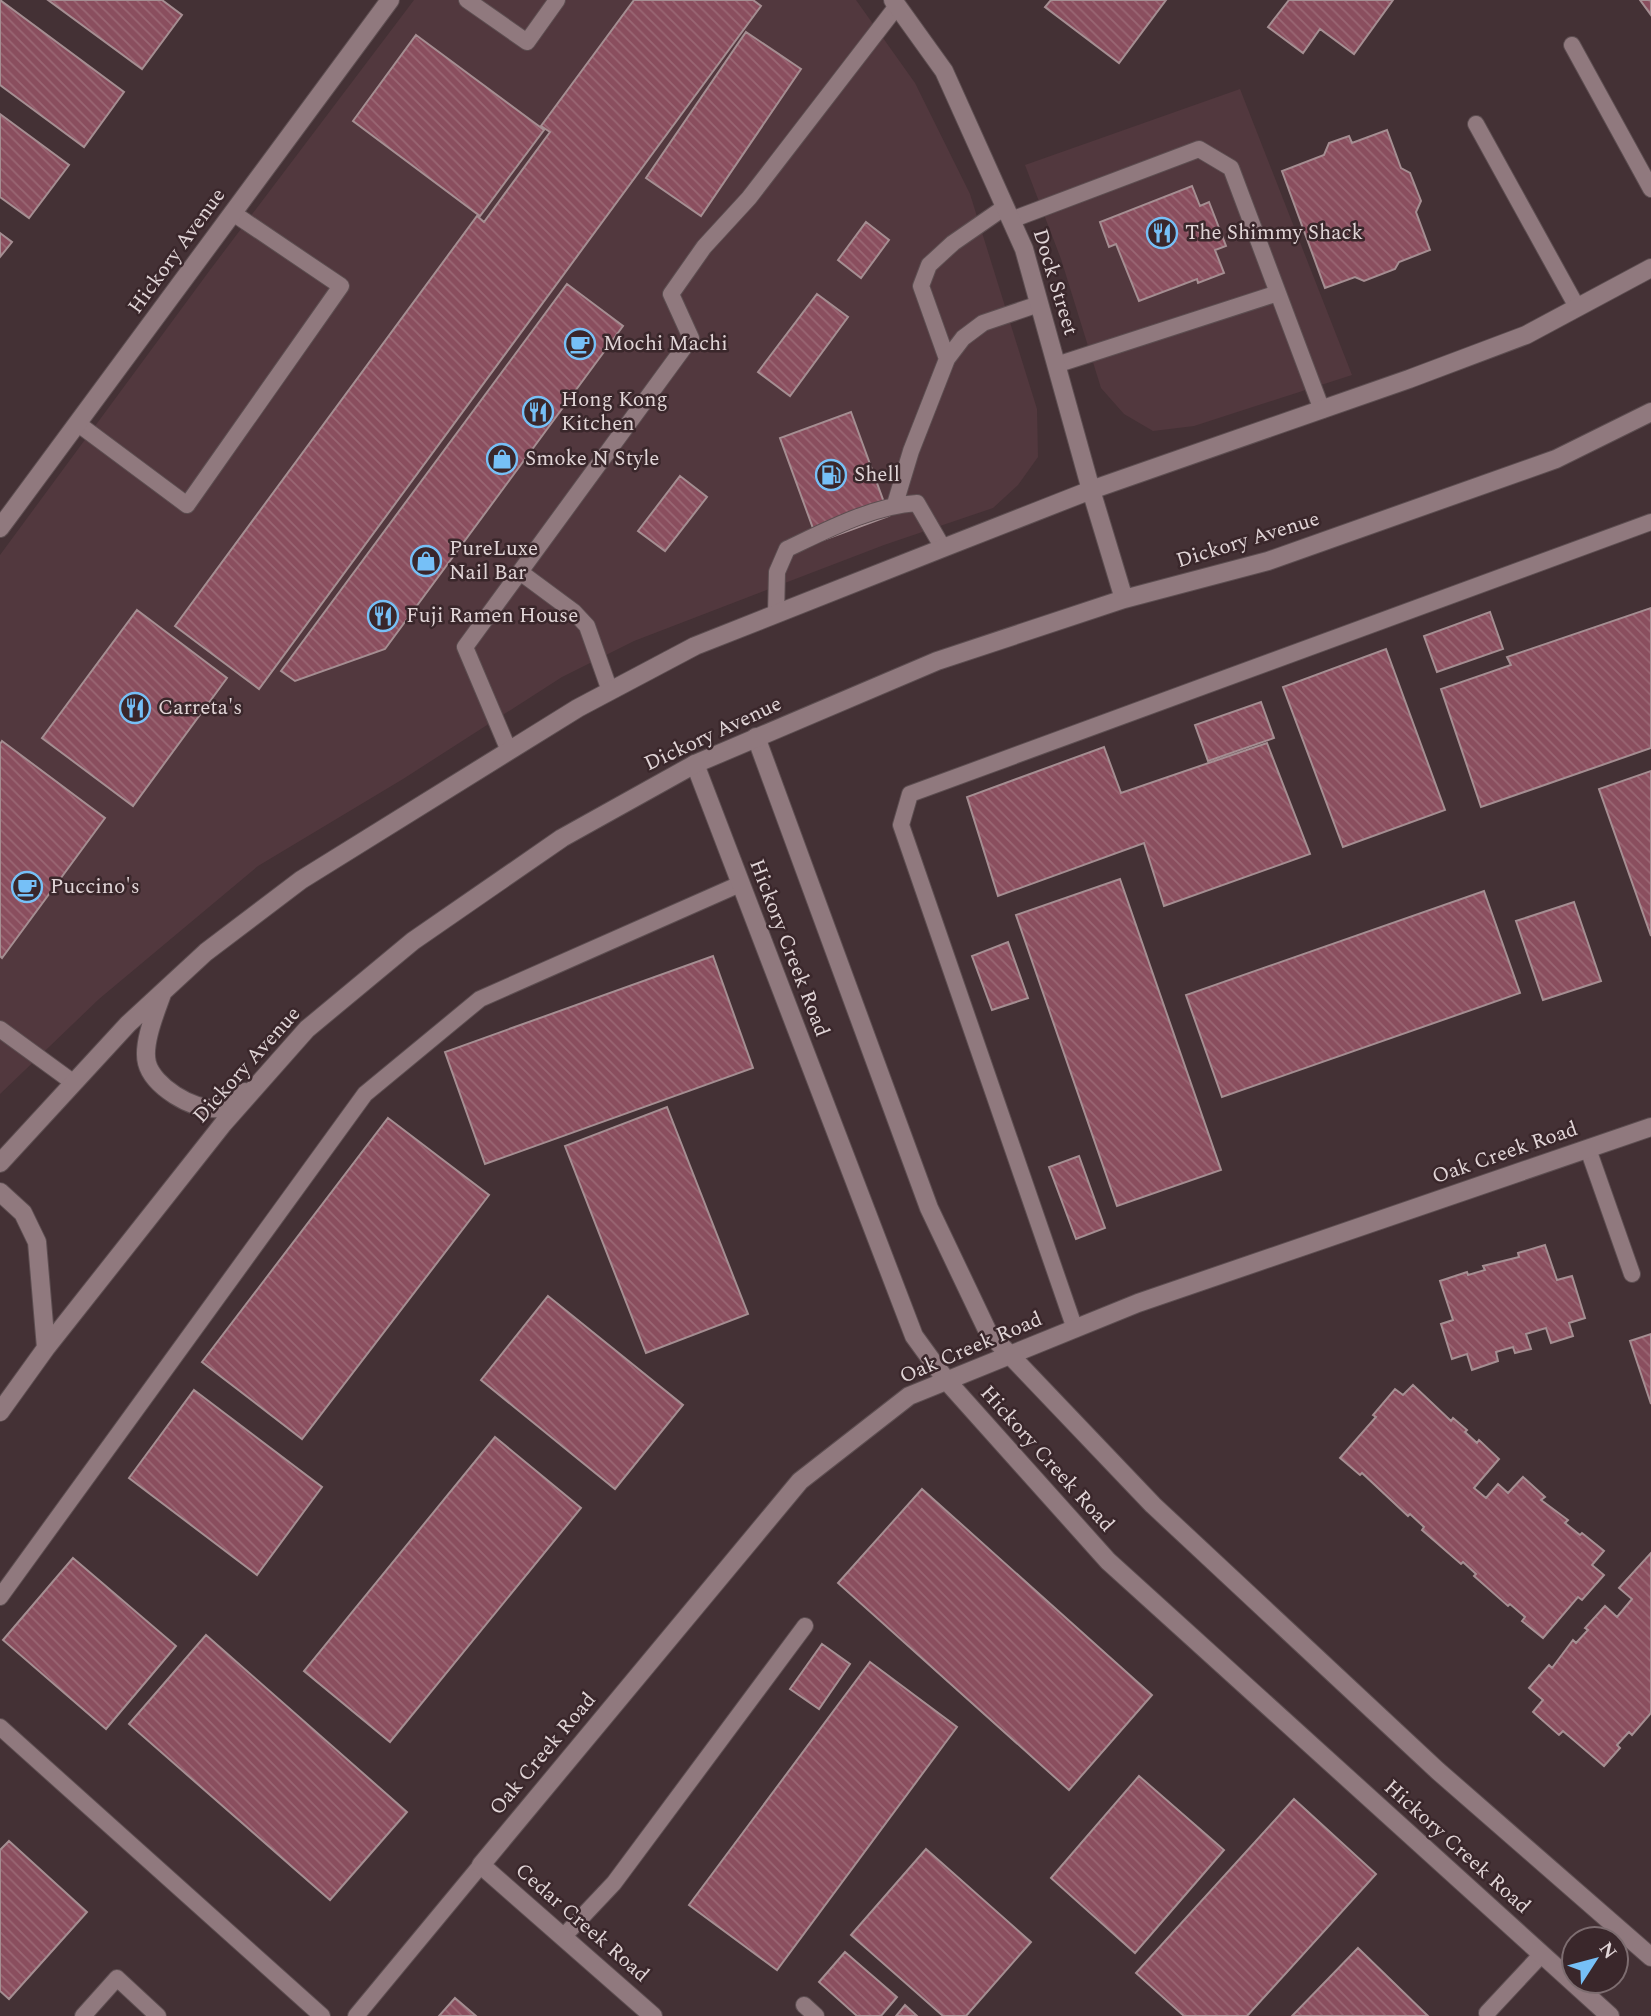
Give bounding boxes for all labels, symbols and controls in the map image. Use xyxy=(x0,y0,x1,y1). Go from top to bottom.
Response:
street label: Hickory Avenue xyxy=(120,181,234,321)
restaurant icon: The Shimmy Shack xyxy=(1145,216,1179,250)
place label: The Shimmy Shack xyxy=(1185,217,1363,249)
street label: Dock Street xyxy=(1024,225,1086,339)
cafe icon: Mochi Machi xyxy=(563,327,597,361)
place label: Mochi Machi xyxy=(603,328,728,360)
place label: Hong Kong Kitchen xyxy=(561,384,668,440)
restaurant icon: Hong Kong Kitchen xyxy=(521,395,555,429)
shop icon: Smoke N Style xyxy=(485,442,519,476)
place label: Smoke N Style xyxy=(525,443,660,475)
fuel station icon: Shell xyxy=(814,458,848,492)
place label: Shell xyxy=(854,459,900,491)
street label: Dickory Avenue xyxy=(1172,503,1324,577)
place label: PureLuxe Nail Bar xyxy=(449,533,538,589)
shop icon: PureLuxe Nail Bar xyxy=(409,544,443,578)
restaurant icon: Fuji Ramen House xyxy=(366,599,400,633)
place label: Fuji Ramen House xyxy=(406,600,578,632)
street label: Dickory Avenue xyxy=(639,688,787,780)
restaurant icon: Carreta's xyxy=(118,691,152,725)
place label: Carreta's xyxy=(158,692,242,724)
street label: Hickory Creek Road xyxy=(740,854,838,1042)
cafe icon: Puccino's xyxy=(10,870,44,904)
place label: Puccino's xyxy=(50,871,140,903)
street label: Dickory Avenue xyxy=(185,999,309,1131)
street label: Oak Creek Road xyxy=(1428,1113,1582,1193)
street label: Oak Creek Road xyxy=(895,1304,1047,1392)
street label: Hickory Creek Road xyxy=(972,1378,1122,1540)
street label: Oak Creek Road xyxy=(482,1685,604,1823)
street label: Hickory Creek Road xyxy=(1376,1772,1538,1922)
street label: Cedar Creek Road xyxy=(508,1855,656,1991)
north arrow xyxy=(1560,1925,1630,1995)
text: N xyxy=(1591,1936,1624,1966)

